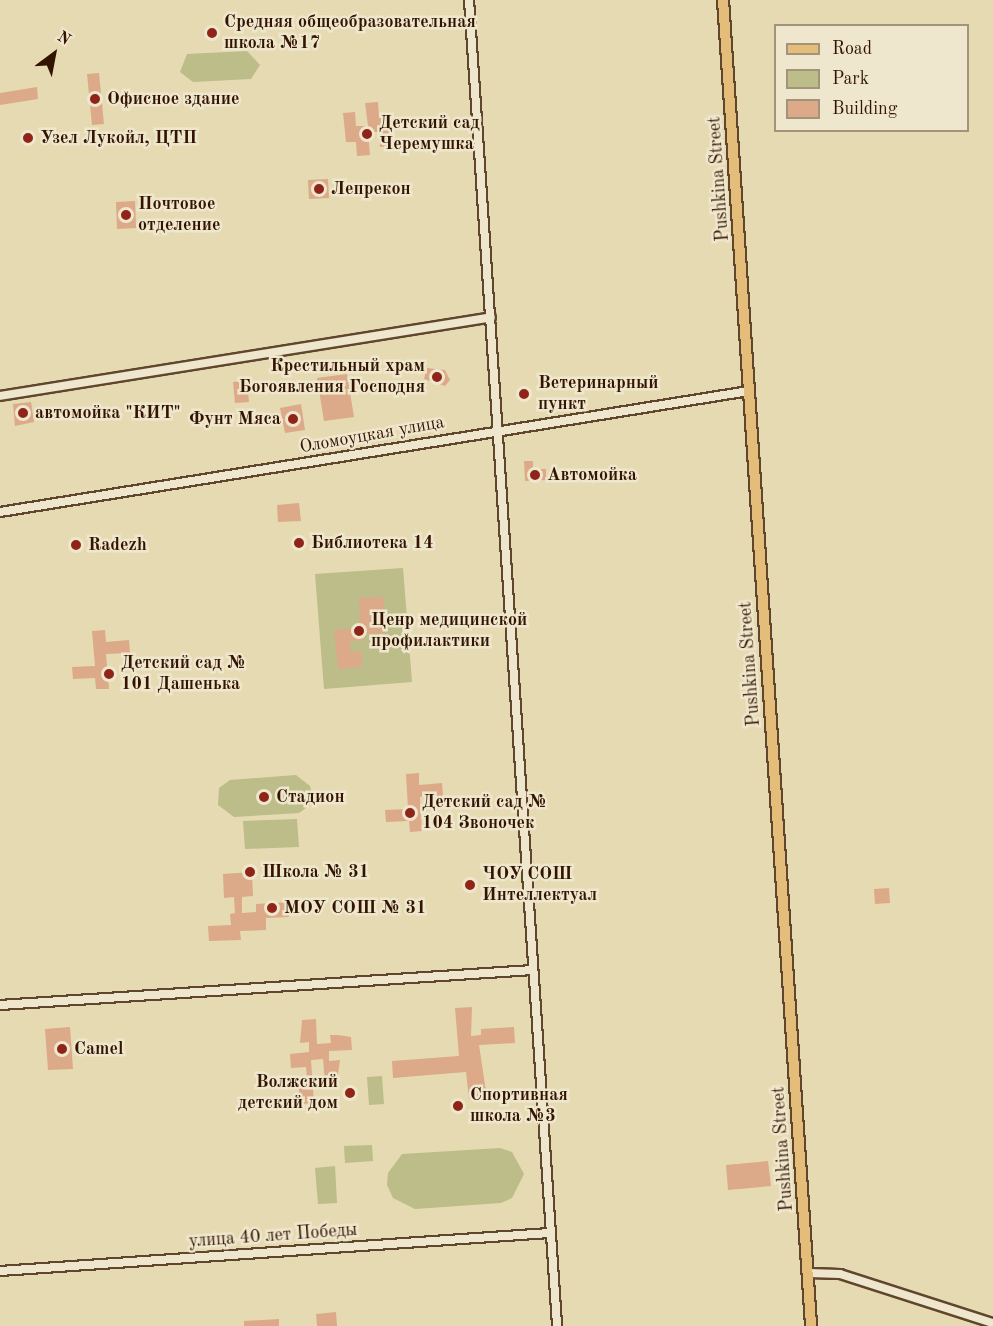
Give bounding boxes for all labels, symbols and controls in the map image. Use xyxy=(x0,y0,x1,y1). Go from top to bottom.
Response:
place label: Средняя общеобразовательная школа №17 xyxy=(224,12,476,54)
north arrow xyxy=(24,24,84,84)
legend xyxy=(774,24,969,132)
marker: Средняя общеобразовательная школа №17 xyxy=(205,26,219,40)
text: N xyxy=(54,29,73,49)
text: Road xyxy=(832,40,872,58)
text: Park xyxy=(832,70,869,88)
place label: Офисное здание xyxy=(107,88,239,110)
marker: Офисное здание xyxy=(88,92,102,106)
text: Building xyxy=(832,100,897,118)
place label: Детский сад Черемушка xyxy=(379,113,480,156)
street label: Pushkina Street xyxy=(704,116,734,242)
place label: Узел Лукойл, ЦТП xyxy=(40,127,197,149)
marker: Детский сад Черемушка xyxy=(360,127,374,141)
marker: Узел Лукойл, ЦТП xyxy=(21,131,35,145)
place label: Лепрекон xyxy=(331,178,411,200)
marker: Лепрекон xyxy=(312,182,326,196)
place label: Почтовое отделение xyxy=(138,194,220,236)
marker: Почтовое отделение xyxy=(119,208,133,222)
place label: Крестильный храм Богоявления Господня xyxy=(239,356,425,398)
marker: Крестильный храм Богоявления Господня xyxy=(430,370,444,384)
place label: Ветеринарный пункт xyxy=(538,373,658,416)
marker: Ветеринарный пункт xyxy=(515,385,533,403)
place label: автомойка "КИТ" xyxy=(35,402,181,424)
marker: автомойка "КИТ" xyxy=(16,406,30,420)
place label: Фунт Мяса xyxy=(189,408,281,430)
marker: Фунт Мяса xyxy=(286,412,300,426)
street label: Оломоуцкая улица xyxy=(298,412,446,458)
place label: Автомойка xyxy=(547,464,637,486)
marker: Автомойка xyxy=(528,468,542,482)
place label: Библиотека 14 xyxy=(311,532,434,554)
place label: Radezh xyxy=(88,534,147,556)
marker: Библиотека 14 xyxy=(292,536,306,550)
marker: Radezh xyxy=(69,538,83,552)
street label: Pushkina Street xyxy=(735,601,765,727)
place label: Ценр медицинской профилактики xyxy=(371,610,527,652)
marker: Ценр медицинской профилактики xyxy=(352,624,366,638)
place label: Детский сад № 101 Дашенька xyxy=(121,653,246,696)
marker: Детский сад № 101 Дашенька xyxy=(102,667,116,681)
place label: Стадион xyxy=(276,786,345,808)
marker: Стадион xyxy=(257,790,271,804)
place label: Детский сад № 104 Звоночек xyxy=(422,792,547,834)
marker: Детский сад № 104 Звоночек xyxy=(403,806,417,820)
place label: Школа № 31 xyxy=(262,861,369,883)
place label: ЧОУ СОШ Интеллектуал xyxy=(482,864,597,906)
marker: Школа № 31 xyxy=(243,865,257,879)
marker: ЧОУ СОШ Интеллектуал xyxy=(463,878,477,892)
place label: МОУ СОШ № 31 xyxy=(284,897,426,919)
marker: МОУ СОШ № 31 xyxy=(265,901,279,915)
place label: Camel xyxy=(74,1038,123,1060)
marker: Camel xyxy=(55,1042,69,1056)
place label: Волжский детский дом xyxy=(238,1072,338,1114)
place label: Спортивная школа №3 xyxy=(470,1085,568,1128)
marker: Волжский детский дом xyxy=(343,1086,357,1100)
street label: Pushkina Street xyxy=(768,1086,798,1212)
marker: Спортивная школа №3 xyxy=(451,1099,465,1113)
street label: улица 40 лет Победы xyxy=(188,1219,358,1253)

